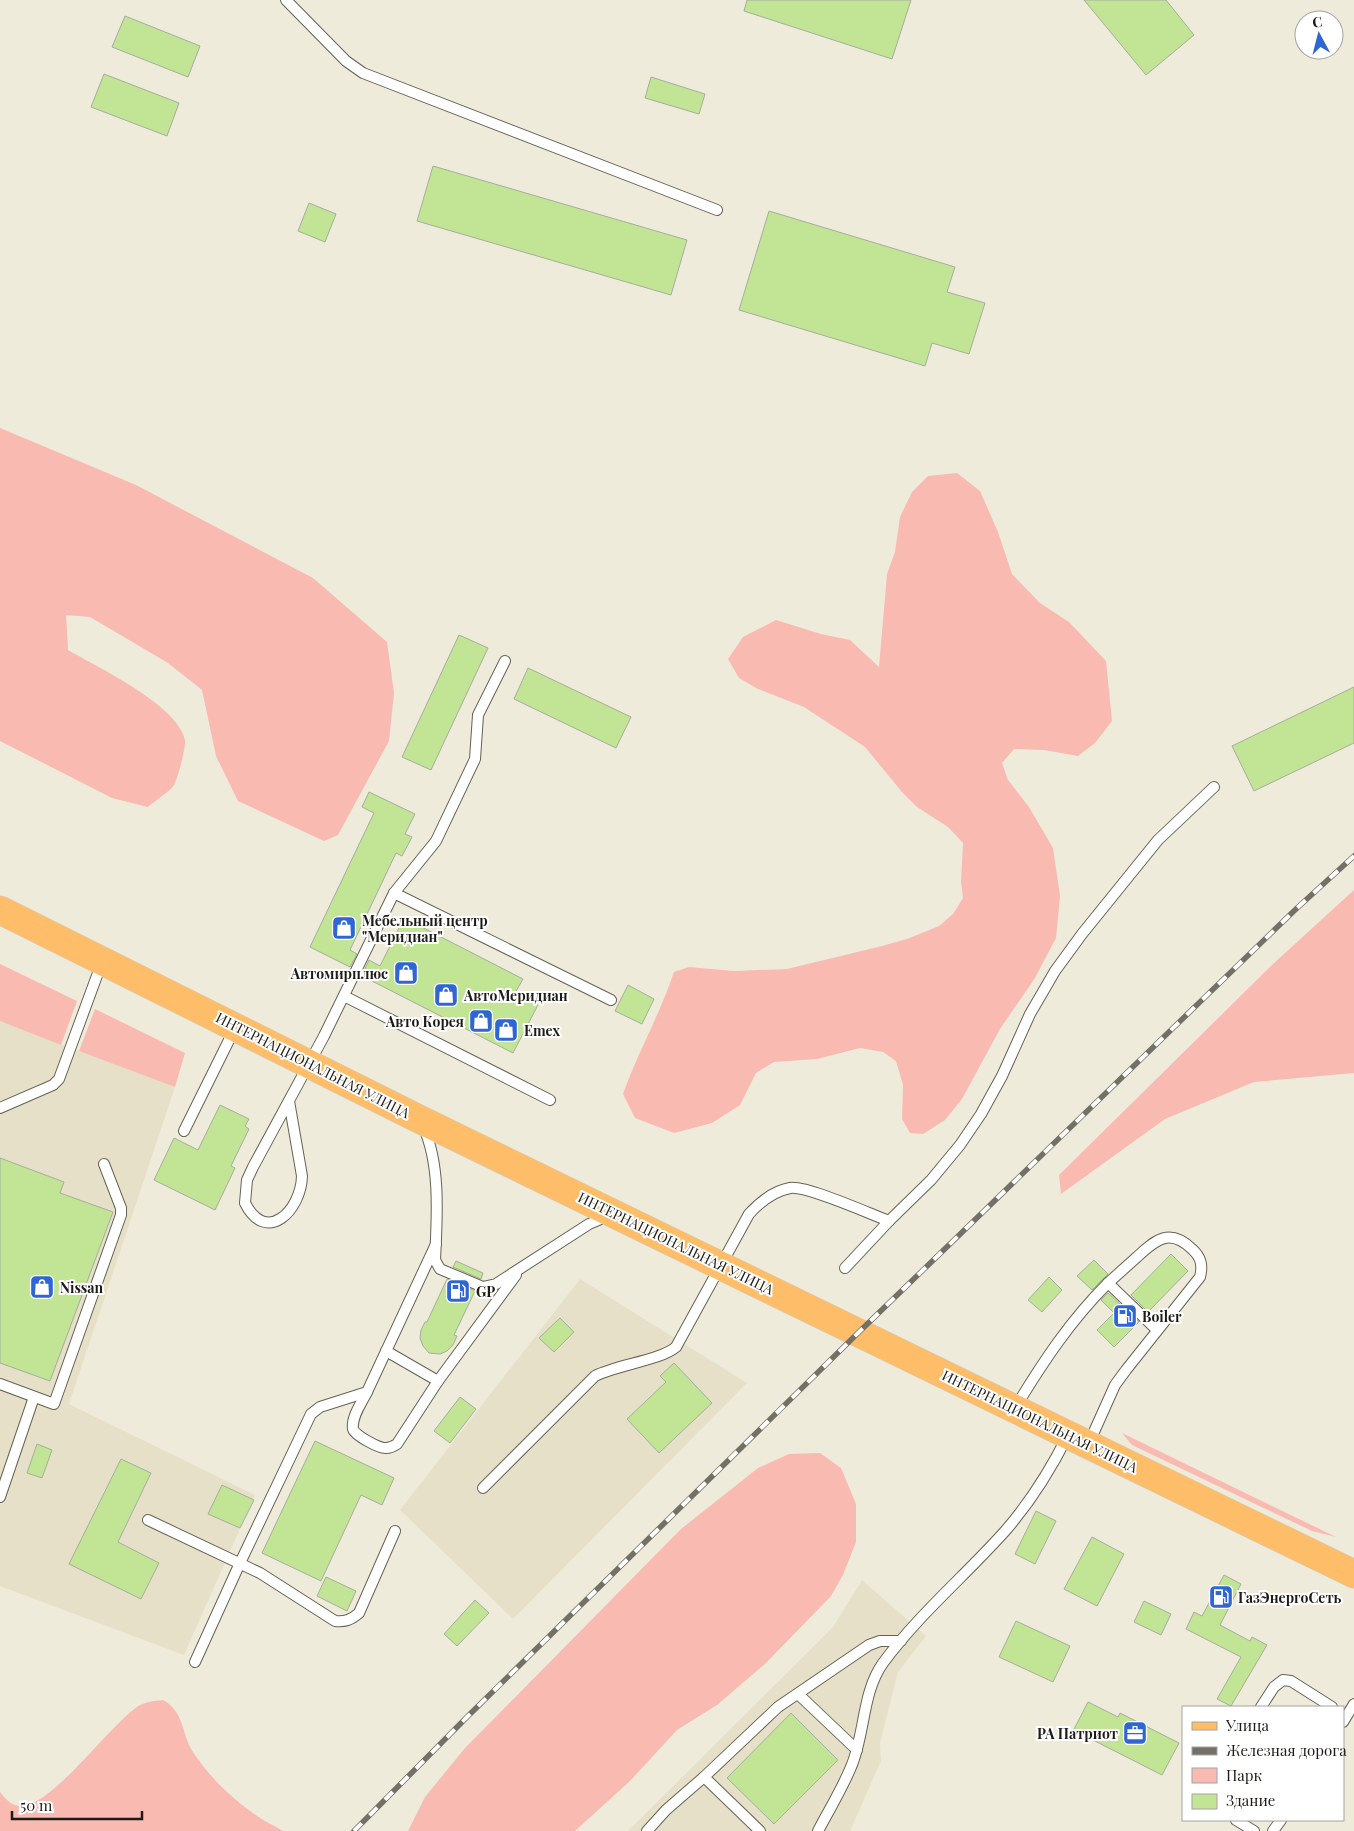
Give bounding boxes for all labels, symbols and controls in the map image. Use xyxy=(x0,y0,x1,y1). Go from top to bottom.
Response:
north arrow xyxy=(1294,10,1344,60)
text: С xyxy=(1311,12,1324,32)
place label: Мебельный центр "Меридиан" xyxy=(362,911,488,946)
shop icon: Мебельный центр "Меридиан" xyxy=(331,915,357,941)
shop icon: Автомирплюс xyxy=(393,960,419,986)
place label: Автомирплюс xyxy=(290,964,388,983)
shop icon: АвтоМеридиан xyxy=(433,982,459,1008)
place label: АвтоМеридиан xyxy=(463,986,568,1005)
street label: ИНТЕРНАЦИОНАЛЬНАЯ УЛИЦА xyxy=(213,1008,413,1122)
shop icon: Авто Корея xyxy=(468,1008,494,1034)
place label: Авто Корея xyxy=(385,1012,464,1031)
shop icon: Emex xyxy=(493,1017,519,1043)
place label: Emex xyxy=(524,1021,560,1040)
street label: ИНТЕРНАЦИОНАЛЬНАЯ УЛИЦА xyxy=(575,1187,777,1299)
shop icon: Nissan xyxy=(29,1274,55,1300)
place label: Nissan xyxy=(60,1278,104,1297)
fuel station icon: GP xyxy=(445,1278,471,1304)
place label: GP xyxy=(476,1282,495,1301)
fuel station icon: Boiler xyxy=(1112,1303,1138,1329)
place label: Boiler xyxy=(1142,1307,1182,1326)
street label: ИНТЕРНАЦИОНАЛЬНАЯ УЛИЦА xyxy=(939,1365,1141,1477)
fuel station icon: ГазЭнергоСеть xyxy=(1208,1584,1234,1610)
place label: ГазЭнергоСеть xyxy=(1238,1588,1342,1607)
legend xyxy=(1182,1706,1344,1821)
text: Улица xyxy=(1225,1715,1269,1735)
office icon: РА Патриот xyxy=(1122,1720,1148,1746)
place label: РА Патриот xyxy=(1037,1724,1118,1743)
text: Железная дорога xyxy=(1226,1740,1347,1760)
text: Парк xyxy=(1226,1765,1262,1785)
scale bar xyxy=(12,1788,142,1820)
text: Здание xyxy=(1226,1790,1275,1810)
text: 50 m xyxy=(20,1795,53,1815)

